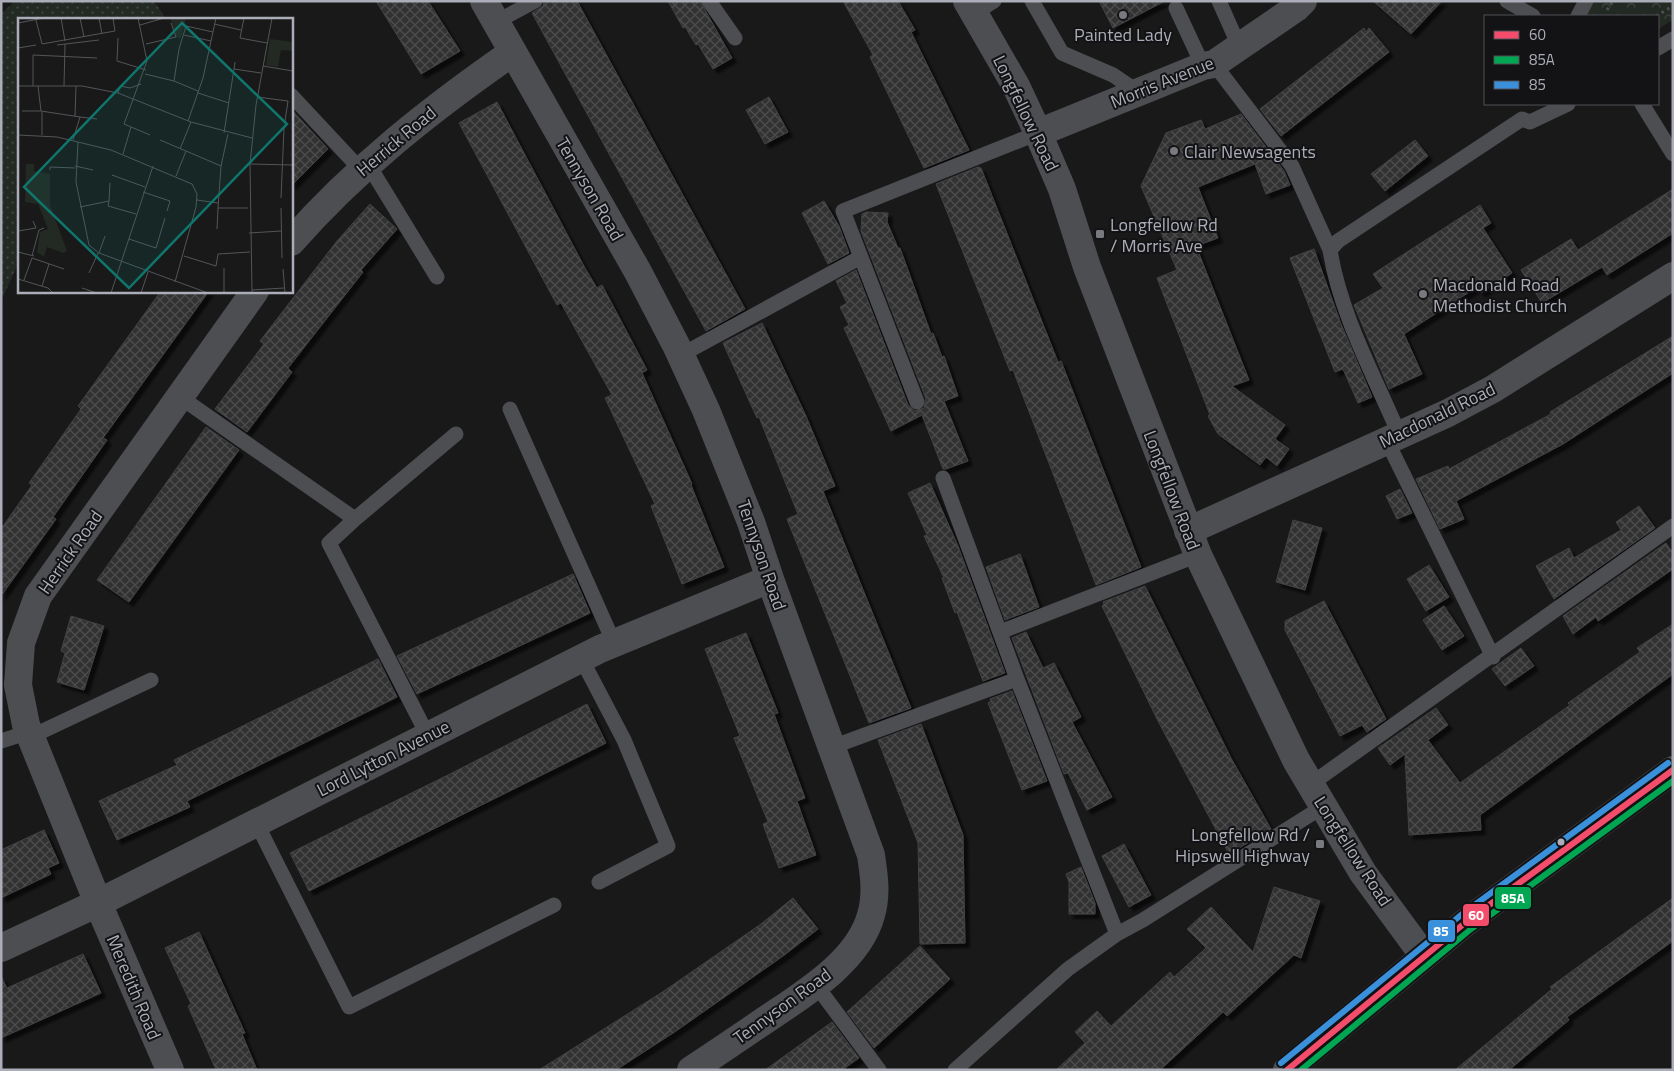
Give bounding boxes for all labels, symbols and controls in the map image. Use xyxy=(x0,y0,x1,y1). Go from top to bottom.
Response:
marker: Painted Lady xyxy=(1117,9,1129,21)
legend xyxy=(1484,15,1659,105)
inset map xyxy=(18,18,292,292)
place label: Painted Lady xyxy=(1074,21,1172,48)
text: 60 xyxy=(1529,23,1546,46)
text: 85A xyxy=(1529,48,1555,71)
street label: Morris Avenue xyxy=(1106,49,1218,115)
street label: Longfellow Road xyxy=(986,50,1066,176)
text: 85 xyxy=(1529,73,1546,96)
street label: Herrick Road xyxy=(350,99,442,183)
street label: Tennyson Road xyxy=(550,132,630,246)
place label: Clair Newsagents xyxy=(1184,138,1316,165)
marker: Clair Newsagents xyxy=(1168,145,1180,157)
place label: Longfellow Rd / Morris Ave xyxy=(1110,211,1218,259)
marker: Longfellow Rd / Morris Ave xyxy=(1094,228,1106,240)
place label: Macdonald Road Methodist Church xyxy=(1433,271,1567,319)
marker: Macdonald Road Methodist Church xyxy=(1417,288,1429,300)
street label: Macdonald Road xyxy=(1374,375,1500,455)
street label: Longfellow Road xyxy=(1137,426,1207,554)
street label: Tennyson Road xyxy=(730,496,794,614)
street label: Herrick Road xyxy=(31,505,109,599)
street label: Lord Lytton Avenue xyxy=(312,713,454,803)
street label: Longfellow Road xyxy=(1307,791,1399,911)
place label: Longfellow Rd / Hipswell Highway xyxy=(1175,821,1310,869)
unlabelled marker xyxy=(1556,837,1566,847)
marker: Longfellow Rd / Hipswell Highway xyxy=(1314,838,1326,850)
line badge: 85A xyxy=(1494,886,1532,910)
text: 85A xyxy=(1501,887,1526,908)
line badge: 60 xyxy=(1462,903,1490,927)
text: 60 xyxy=(1468,904,1484,925)
line badge: 85 xyxy=(1427,919,1456,943)
text: 85 xyxy=(1433,920,1449,941)
street label: Meredith Road xyxy=(100,930,168,1044)
street label: Tennyson Road xyxy=(727,961,837,1051)

